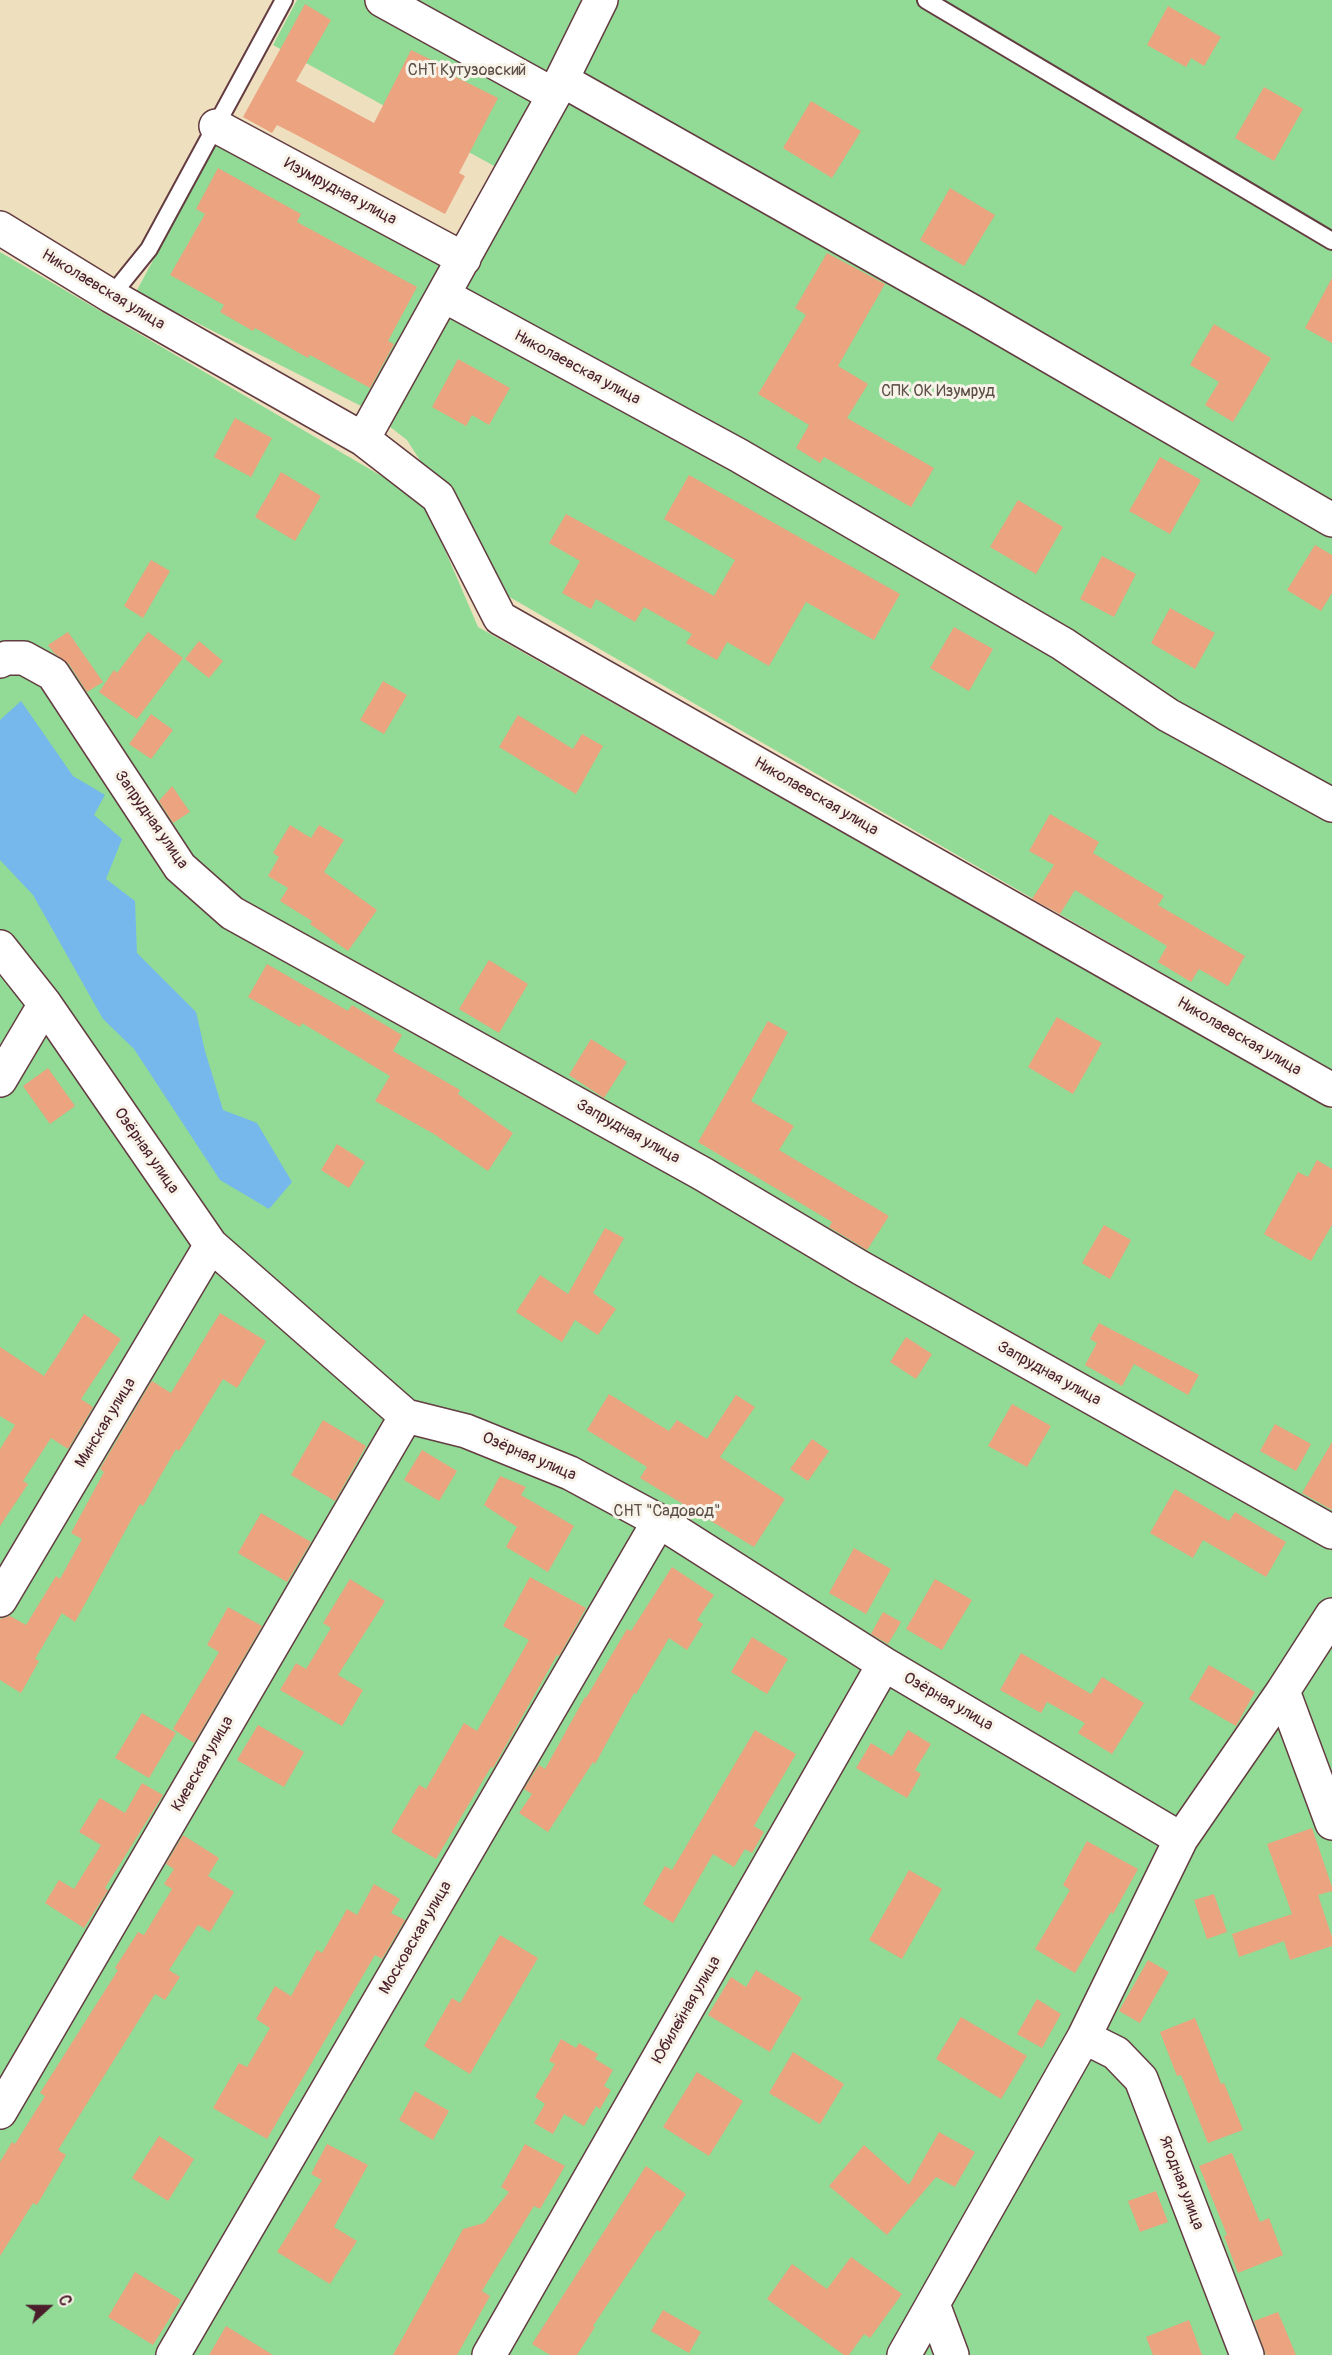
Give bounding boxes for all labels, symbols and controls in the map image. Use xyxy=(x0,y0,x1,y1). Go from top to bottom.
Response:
park label: СНТ Кутузовский xyxy=(408,61,526,81)
street label: Изумрудная улица xyxy=(280,154,400,230)
street label: Николаевская улица xyxy=(38,246,168,334)
street label: Николаевская улица xyxy=(511,327,643,409)
park label: СПК ОК Изумруд xyxy=(881,382,995,402)
street label: Николаевская улица xyxy=(750,754,882,840)
street label: Запрудная улица xyxy=(110,767,192,873)
street label: Николаевская улица xyxy=(1173,994,1305,1080)
street label: Запрудная улица xyxy=(573,1096,683,1168)
street label: Озёрная улица xyxy=(109,1104,183,1198)
street label: Запрудная улица xyxy=(994,1338,1104,1410)
street label: Минская улица xyxy=(72,1375,140,1471)
street label: Озёрная улица xyxy=(479,1429,579,1485)
park label: СНТ "Садовод" xyxy=(614,1502,720,1522)
street label: Озёрная улица xyxy=(900,1669,996,1735)
street label: Киевская улица xyxy=(168,1713,238,1815)
street label: Московская улица xyxy=(376,1878,456,1998)
street label: Юбилейная улица xyxy=(649,1953,725,2067)
street label: Ягодная улица xyxy=(1154,2133,1208,2233)
north arrow xyxy=(18,2277,78,2337)
text: С xyxy=(54,2292,76,2309)

